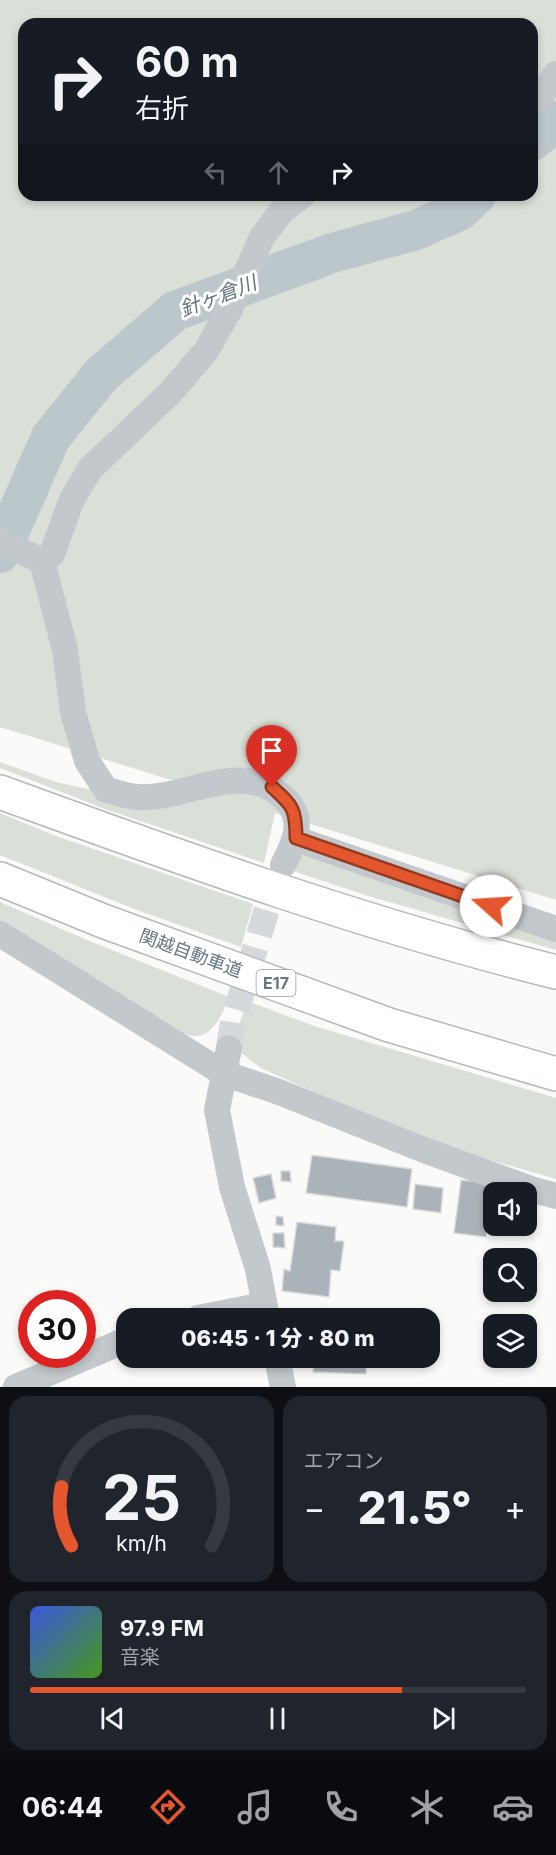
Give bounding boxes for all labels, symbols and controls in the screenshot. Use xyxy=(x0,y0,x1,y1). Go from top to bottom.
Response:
text: 60 m xyxy=(135,36,239,87)
icon: right xyxy=(36,42,114,120)
text: 右折 xyxy=(135,92,189,125)
icon: left xyxy=(199,156,232,189)
icon: ahead xyxy=(262,156,295,189)
icon: right xyxy=(325,156,358,189)
water label: 針ヶ倉川 xyxy=(176,270,262,322)
pin xyxy=(246,725,297,787)
icon: arrive xyxy=(255,734,288,767)
position arrow xyxy=(459,874,523,938)
street label: 関越自動車道 xyxy=(137,925,245,981)
road number: E17 xyxy=(256,970,296,996)
map controls xyxy=(483,1182,537,1368)
button: sound xyxy=(483,1182,537,1236)
button: search xyxy=(483,1248,537,1302)
speed limit sign: 30 xyxy=(18,1290,96,1368)
button: layers xyxy=(483,1314,537,1368)
text: 06:45 · 1 分 · 80 m xyxy=(181,1325,375,1351)
text: エアコン xyxy=(304,1449,384,1473)
text: 25 xyxy=(102,1460,181,1535)
text: 21.5° xyxy=(358,1480,472,1535)
text: − xyxy=(304,1488,325,1528)
text: + xyxy=(504,1488,526,1528)
text: km/h xyxy=(116,1530,167,1556)
text: 97.9 FM xyxy=(120,1615,204,1641)
text: 音楽 xyxy=(120,1645,160,1669)
icon: previous xyxy=(96,1702,129,1735)
icon: pause xyxy=(261,1702,294,1735)
icon: next xyxy=(427,1702,460,1735)
icon: directions xyxy=(147,1786,189,1828)
icon: music xyxy=(234,1786,276,1828)
icon: phone xyxy=(320,1786,362,1828)
icon: climate xyxy=(406,1786,448,1828)
icon: car xyxy=(492,1786,534,1828)
text: 06:44 xyxy=(22,1791,103,1824)

